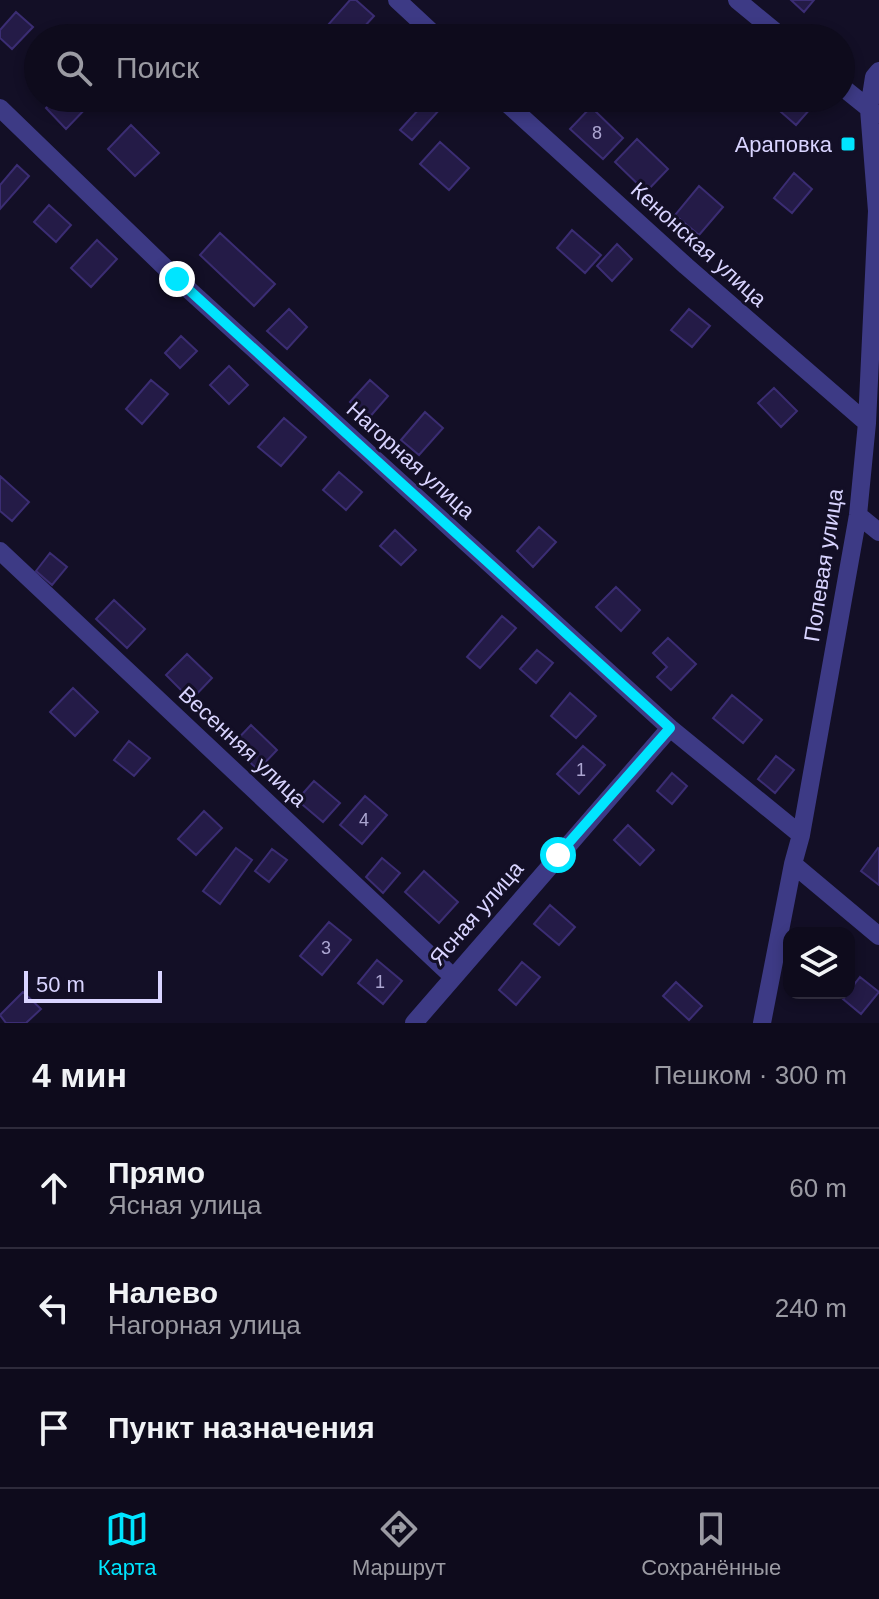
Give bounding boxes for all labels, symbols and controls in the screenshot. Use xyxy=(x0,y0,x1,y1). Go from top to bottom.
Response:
search box xyxy=(24,24,855,112)
icon: search xyxy=(52,46,96,90)
text: Поиск xyxy=(116,51,199,84)
house number: 8 xyxy=(592,123,602,143)
place label: Араповка xyxy=(735,132,833,157)
marker: Араповка xyxy=(839,135,857,153)
street label: Кенонская улица xyxy=(626,177,772,312)
route end xyxy=(159,261,195,297)
street label: Нагорная улица xyxy=(342,397,480,525)
street label: Полевая улица xyxy=(799,486,848,643)
street label: Весенняя улица xyxy=(174,681,312,812)
house number: 1 xyxy=(576,760,586,780)
house number: 4 xyxy=(359,810,369,830)
route start xyxy=(540,837,576,873)
street label: Ясная улица xyxy=(424,856,529,971)
map controls xyxy=(783,927,855,999)
button: layers xyxy=(783,927,855,999)
house number: 3 xyxy=(321,938,331,958)
scale bar xyxy=(24,967,162,1003)
text: 50 m xyxy=(36,972,85,997)
house number: 1 xyxy=(375,972,385,992)
text: 4 мин xyxy=(32,1056,127,1094)
text: Пешком · 300 m xyxy=(654,1060,847,1090)
text: Прямо xyxy=(108,1156,205,1189)
icon: ahead xyxy=(32,1166,76,1210)
text: 60 m xyxy=(789,1173,847,1203)
text: Ясная улица xyxy=(108,1190,261,1220)
text: Налево xyxy=(108,1276,218,1309)
icon: left xyxy=(32,1286,76,1330)
text: 240 m xyxy=(775,1293,847,1323)
text: Нагорная улица xyxy=(108,1310,301,1340)
icon: arrive xyxy=(32,1406,76,1450)
text: Пункт назначения xyxy=(108,1411,375,1444)
tab: Карта xyxy=(98,1507,157,1581)
tab: Маршрут xyxy=(352,1507,446,1581)
tab: Сохранённые xyxy=(641,1507,781,1581)

